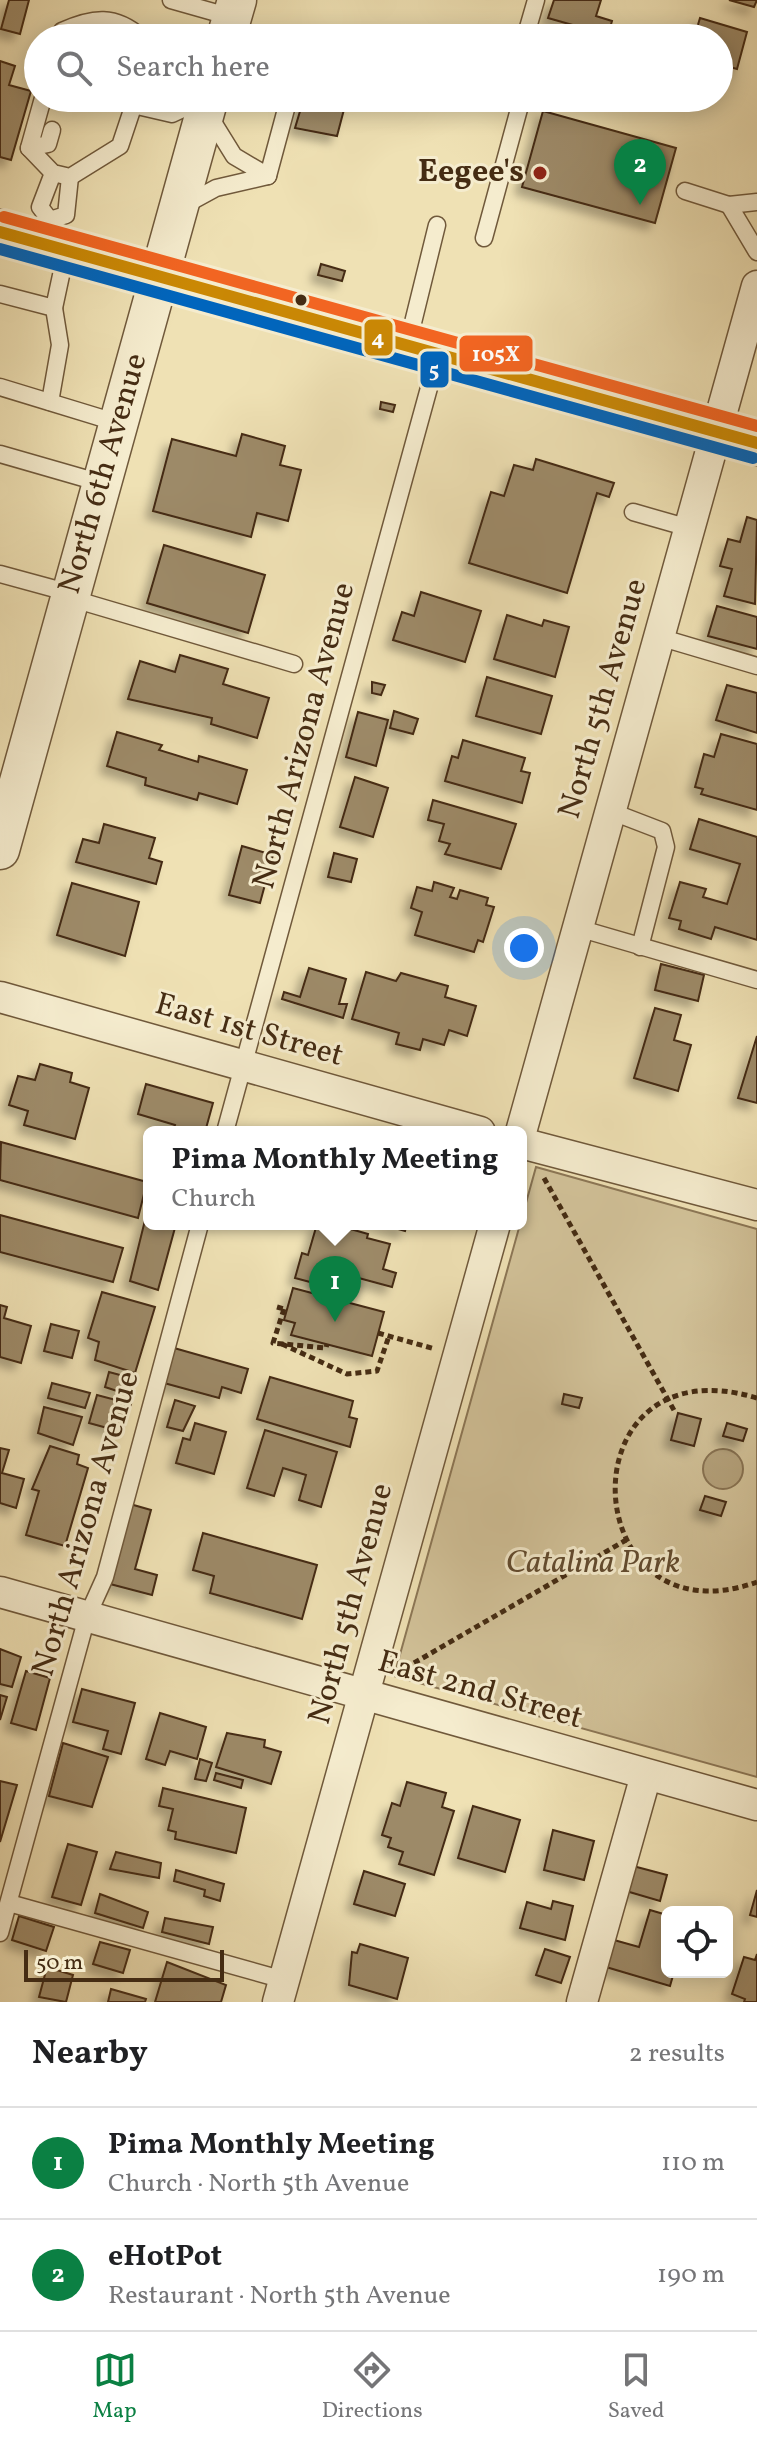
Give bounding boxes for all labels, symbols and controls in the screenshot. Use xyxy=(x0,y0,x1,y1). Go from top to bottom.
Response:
search box xyxy=(24,24,733,112)
icon: search xyxy=(52,46,96,90)
text: Search here xyxy=(116,47,270,89)
pin: 2 xyxy=(614,139,666,205)
place label: Eegee's xyxy=(418,151,524,195)
marker: Eegee's xyxy=(531,164,549,182)
unlabelled marker xyxy=(293,292,309,308)
line badge: 4 xyxy=(363,318,394,357)
text: 4 xyxy=(371,324,385,355)
line badge: 105X xyxy=(458,334,534,373)
text: 105X xyxy=(472,340,520,371)
street label: North 6th Avenue xyxy=(49,349,159,599)
line badge: 5 xyxy=(419,350,450,389)
text: 5 xyxy=(429,356,439,387)
street label: North 5th Avenue xyxy=(549,574,659,824)
street label: North Arizona Avenue xyxy=(243,578,367,894)
your location xyxy=(504,928,544,968)
street label: East 1st Street xyxy=(150,983,348,1079)
popup xyxy=(143,1126,527,1230)
text: Pima Monthly Meeting xyxy=(172,1139,498,1181)
text: Church xyxy=(172,1181,256,1217)
pin: 1 xyxy=(309,1256,361,1322)
street label: North Arizona Avenue xyxy=(22,1366,152,1682)
street label: North 5th Avenue xyxy=(299,1479,405,1729)
park label: Catalina Park xyxy=(506,1542,680,1586)
street label: East 2nd Street xyxy=(372,1641,588,1741)
map controls xyxy=(661,1906,733,1978)
button: locate xyxy=(661,1906,733,1978)
scale bar xyxy=(24,1946,224,1982)
text: 50 m xyxy=(36,1948,83,1979)
text: Nearby xyxy=(32,2031,148,2078)
text: 2 results xyxy=(629,2036,725,2072)
text: Pima Monthly Meeting xyxy=(108,2124,435,2166)
text: 1 xyxy=(53,2145,63,2181)
text: 110 m xyxy=(661,2145,725,2181)
text: Church · North 5th Avenue xyxy=(108,2166,409,2202)
text: eHotPot xyxy=(108,2236,222,2278)
text: 2 xyxy=(51,2257,65,2293)
text: 190 m xyxy=(657,2257,725,2293)
text: Restaurant · North 5th Avenue xyxy=(108,2278,451,2314)
tab: Map xyxy=(93,2348,137,2427)
tab: Directions xyxy=(322,2348,423,2427)
tab: Saved xyxy=(608,2348,664,2427)

